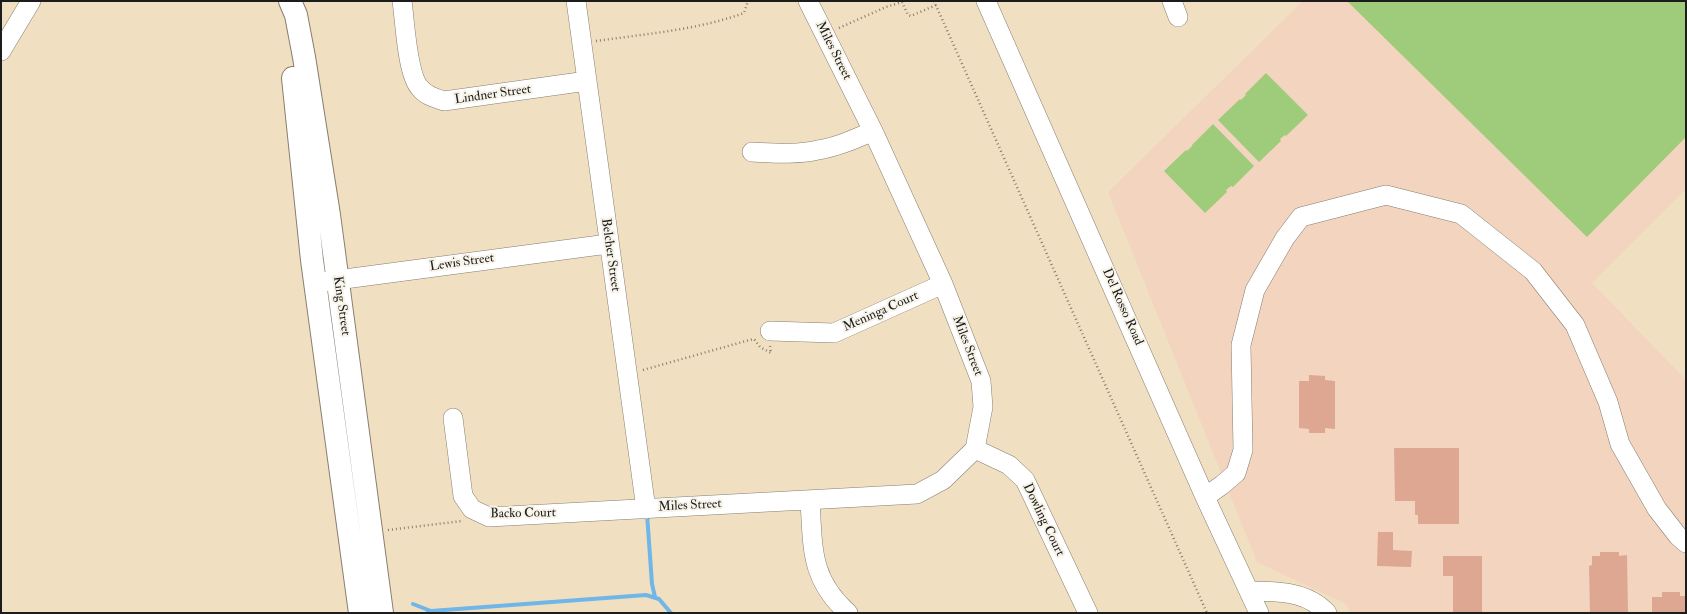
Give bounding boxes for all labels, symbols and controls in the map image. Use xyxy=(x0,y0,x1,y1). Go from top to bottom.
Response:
street label: Miles Street xyxy=(812,19,854,83)
street label: Lindner Street xyxy=(454,82,532,108)
street label: Belcher Street xyxy=(597,217,623,293)
street label: Lewis Street xyxy=(429,251,495,275)
street label: Del Rosso Road xyxy=(1098,266,1146,348)
street label: King Street xyxy=(329,275,353,337)
street label: Meninga Court xyxy=(841,288,921,336)
street label: Miles Street xyxy=(948,314,986,378)
street label: Dowling Court xyxy=(1019,481,1067,559)
street label: Miles Street xyxy=(658,497,722,515)
street label: Backo Court xyxy=(490,506,556,522)

